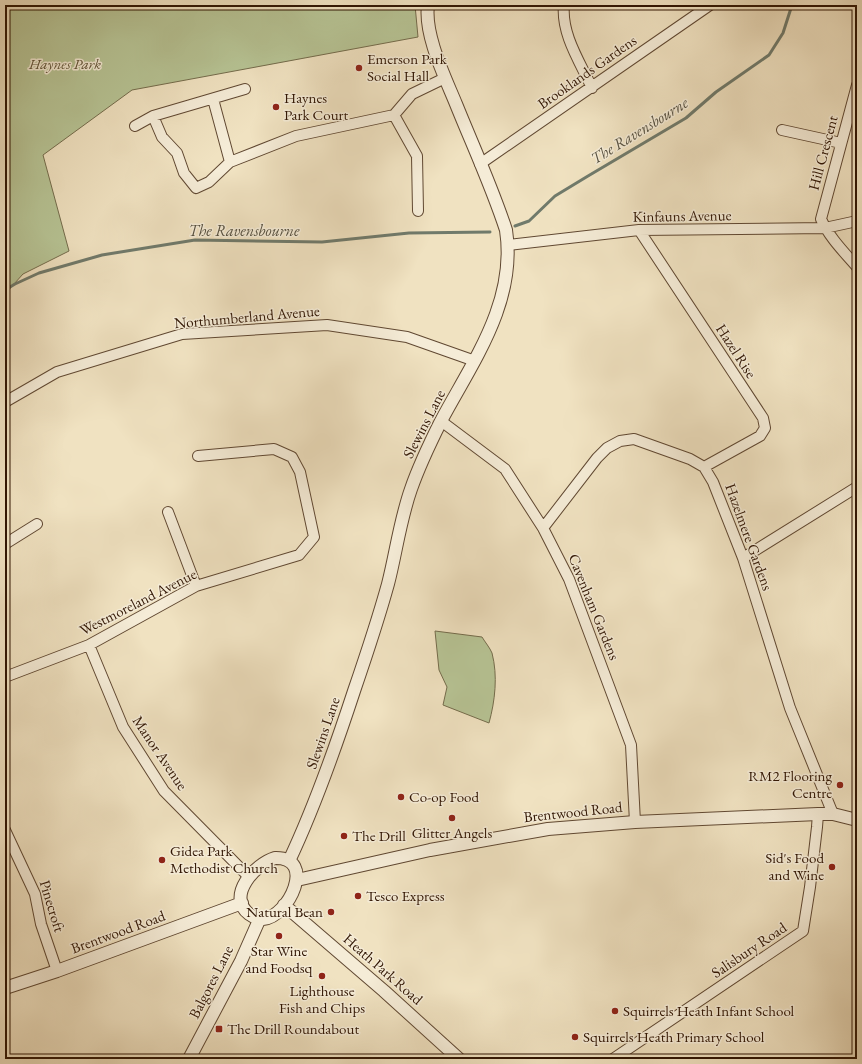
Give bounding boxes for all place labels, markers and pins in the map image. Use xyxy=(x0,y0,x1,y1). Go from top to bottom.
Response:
place label: Emerson Park Social Hall xyxy=(367,49,448,85)
marker: Emerson Park Social Hall xyxy=(354,63,364,73)
place label: Haynes Park Court xyxy=(284,88,349,124)
marker: Haynes Park Court xyxy=(271,102,281,112)
place label: RM2 Flooring Centre xyxy=(748,766,832,802)
marker: RM2 Flooring Centre xyxy=(835,780,845,790)
place label: Co-op Food xyxy=(409,787,479,806)
marker: Co-op Food xyxy=(396,792,406,802)
marker: Glitter Angels xyxy=(447,813,457,823)
place label: Glitter Angels xyxy=(412,823,492,842)
place label: The Drill xyxy=(352,826,406,845)
marker: The Drill xyxy=(339,831,349,841)
place label: Gidea Park Methodist Church xyxy=(170,841,278,877)
place label: Sid's Food and Wine xyxy=(765,848,824,884)
marker: Gidea Park Methodist Church xyxy=(157,855,167,865)
marker: Sid's Food and Wine xyxy=(827,862,837,872)
place label: Tesco Express xyxy=(366,886,445,905)
marker: Tesco Express xyxy=(353,891,363,901)
place label: Natural Bean xyxy=(246,902,323,921)
marker: Natural Bean xyxy=(326,907,336,917)
marker: Star Wine and Foodsq xyxy=(274,931,284,941)
place label: Star Wine and Foodsq xyxy=(246,941,313,977)
marker: Lighthouse Fish and Chips xyxy=(317,971,327,981)
place label: Lighthouse Fish and Chips xyxy=(279,981,365,1017)
place label: Squirrels Heath Infant School xyxy=(623,1001,795,1020)
marker: Squirrels Heath Infant School xyxy=(610,1006,620,1016)
place label: The Drill Roundabout xyxy=(227,1019,359,1038)
marker: The Drill Roundabout xyxy=(214,1024,224,1034)
place label: Squirrels Heath Primary School xyxy=(583,1027,765,1046)
marker: Squirrels Heath Primary School xyxy=(570,1032,580,1042)

